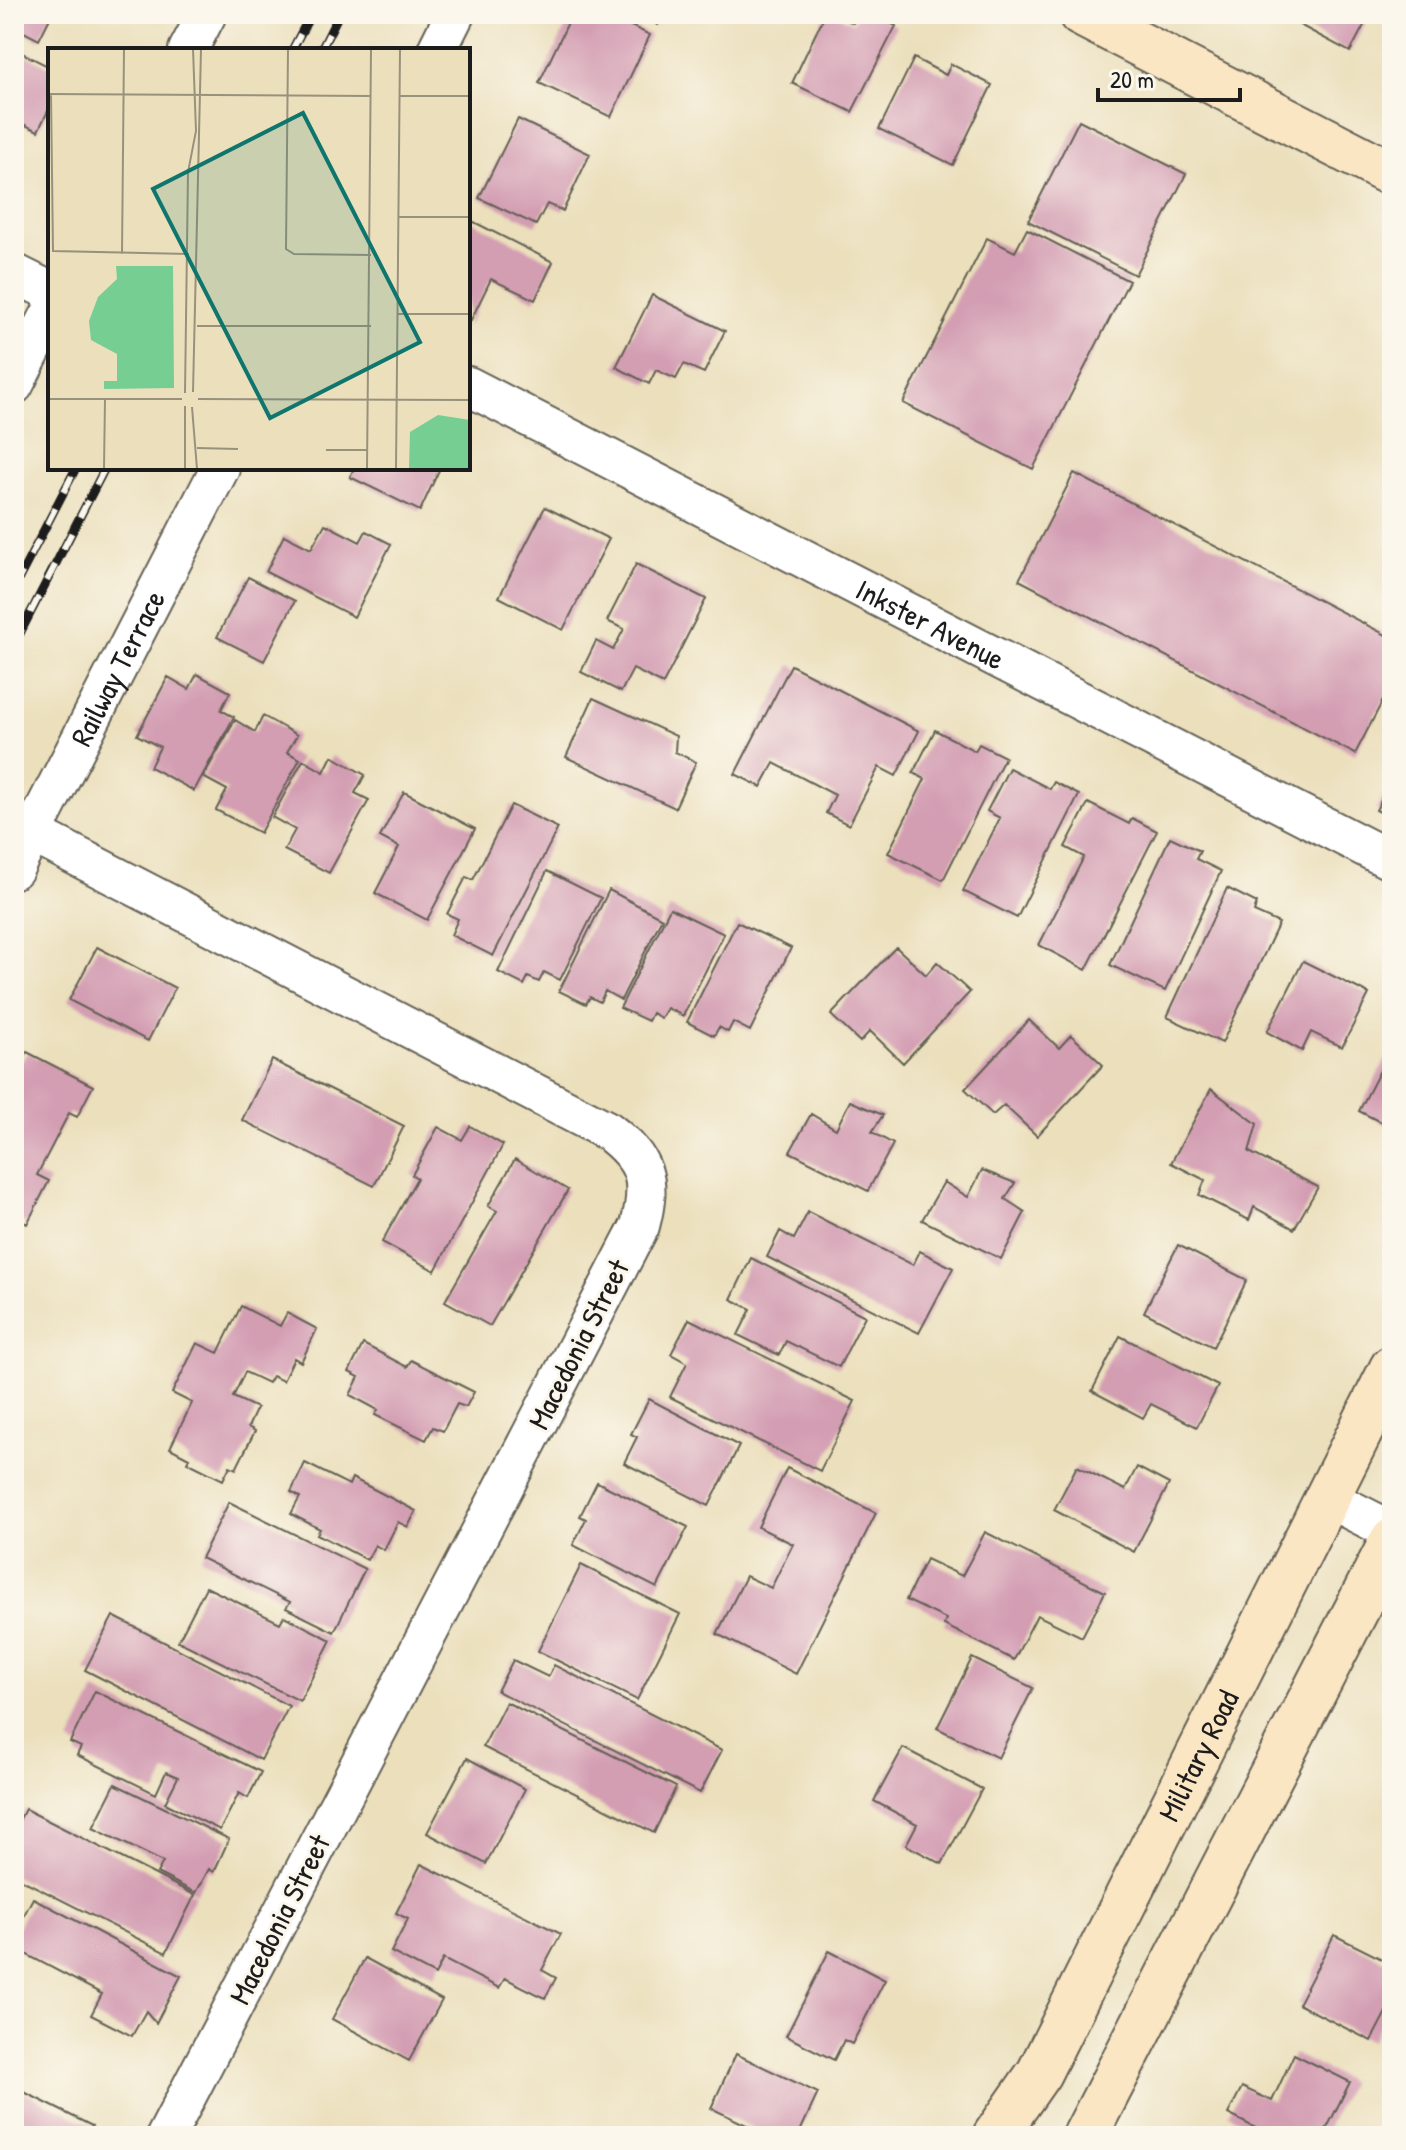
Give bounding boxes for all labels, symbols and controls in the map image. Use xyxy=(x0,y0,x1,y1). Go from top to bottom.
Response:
inset map xyxy=(48,48,470,470)
scale bar xyxy=(1098,52,1240,102)
text: 20 m xyxy=(1110,63,1154,95)
street label: Inkster Avenue xyxy=(850,569,1011,678)
street label: Railway Terrace xyxy=(61,583,174,753)
street label: Macedonia Street xyxy=(518,1252,638,1436)
street label: Military Road xyxy=(1148,1683,1248,1828)
street label: Macedonia Street xyxy=(219,1827,339,2011)

